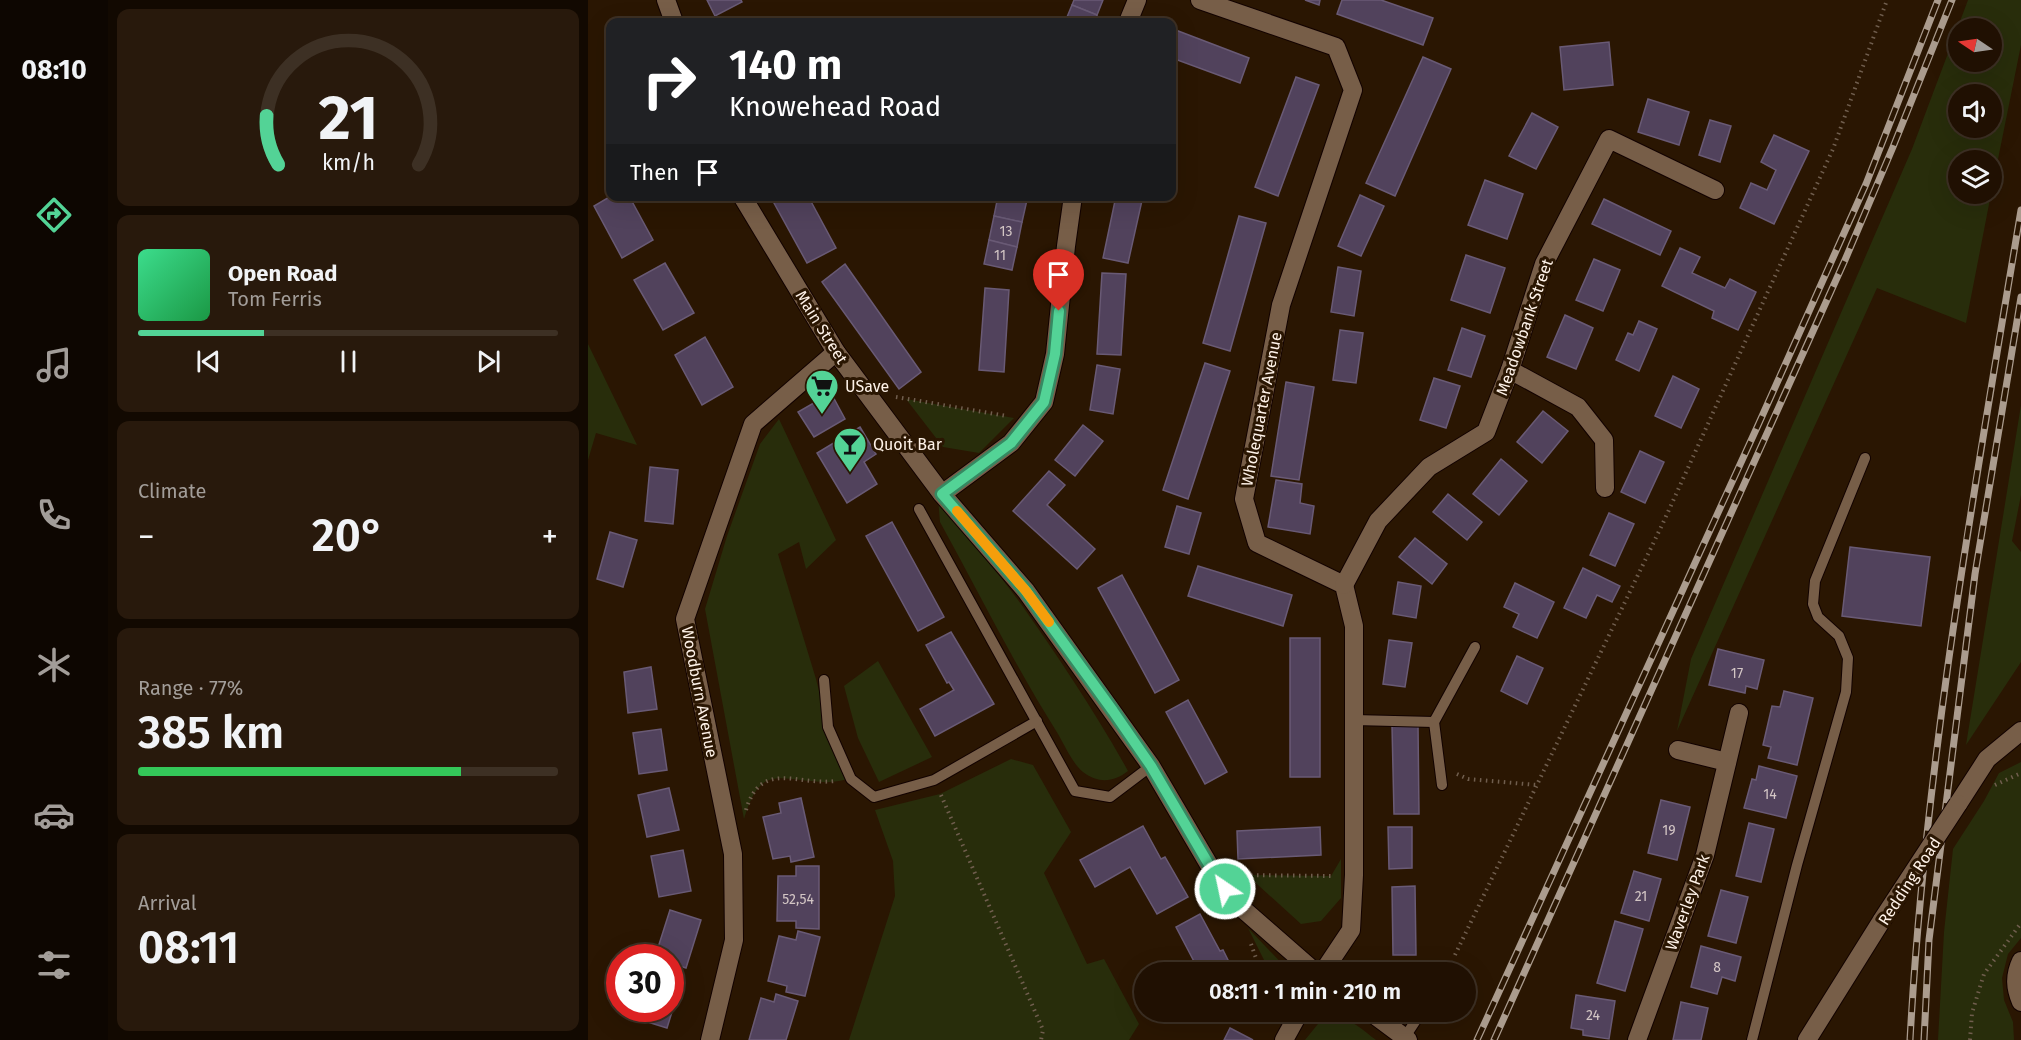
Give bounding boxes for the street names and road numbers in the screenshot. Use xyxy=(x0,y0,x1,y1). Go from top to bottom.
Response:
street label: Meadowbank Street xyxy=(1492,256,1557,398)
street label: Main Street xyxy=(792,287,852,368)
street label: Wholequarter Avenue xyxy=(1237,330,1286,488)
street label: Woodburn Avenue xyxy=(677,625,722,759)
street label: Redding Road xyxy=(1874,834,1945,929)
street label: Waverley Park xyxy=(1661,851,1714,953)

